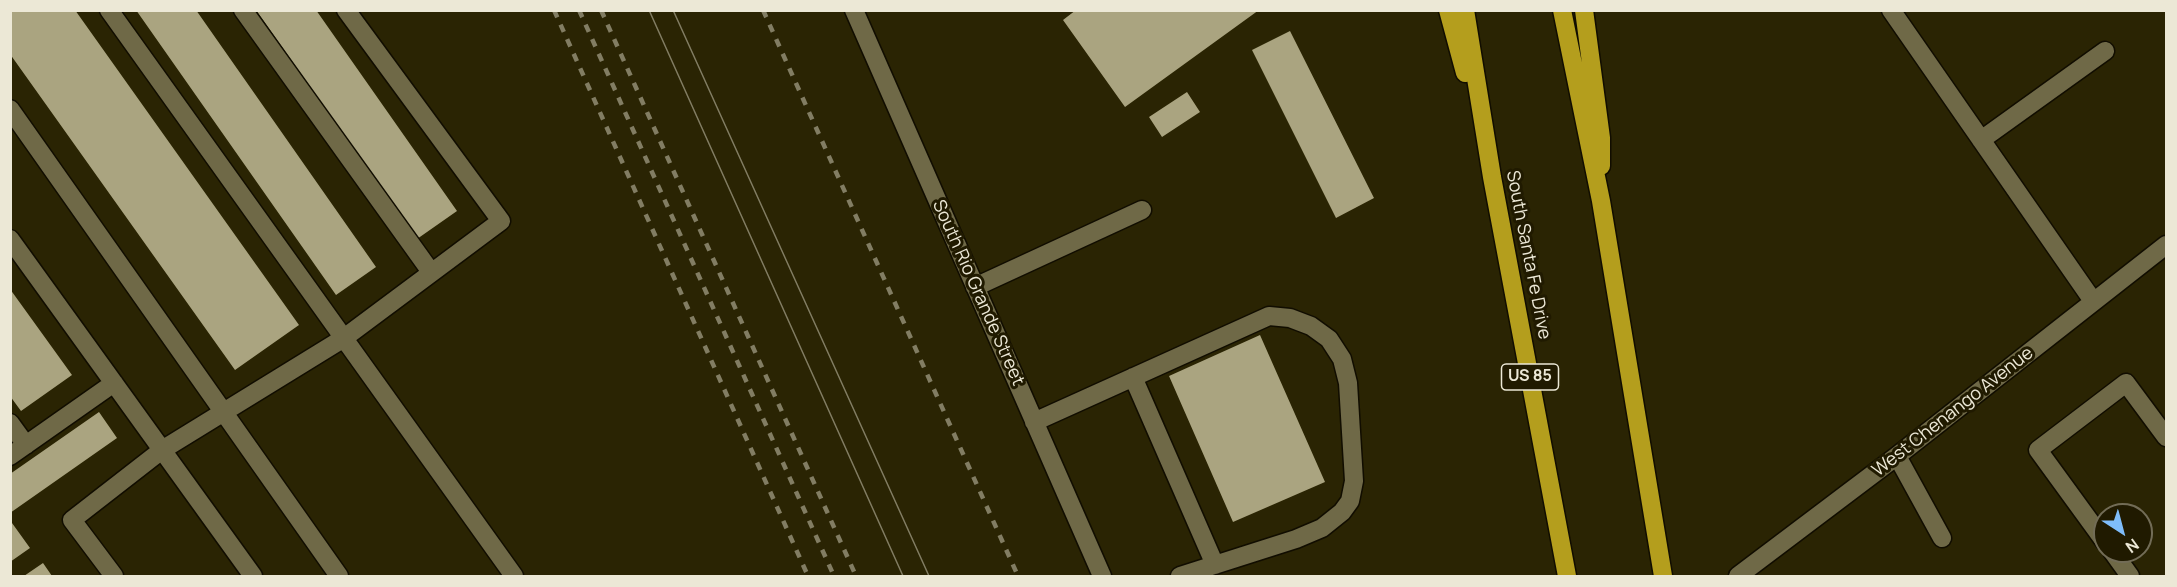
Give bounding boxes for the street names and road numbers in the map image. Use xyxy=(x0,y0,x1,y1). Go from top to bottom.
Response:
street label: South Santa Fe Drive xyxy=(1501,169,1555,341)
street label: South Rio Grande Street xyxy=(927,197,1029,389)
street label: West Chenango Avenue xyxy=(1868,342,2038,482)
road number: US 85 xyxy=(1502,364,1558,390)

